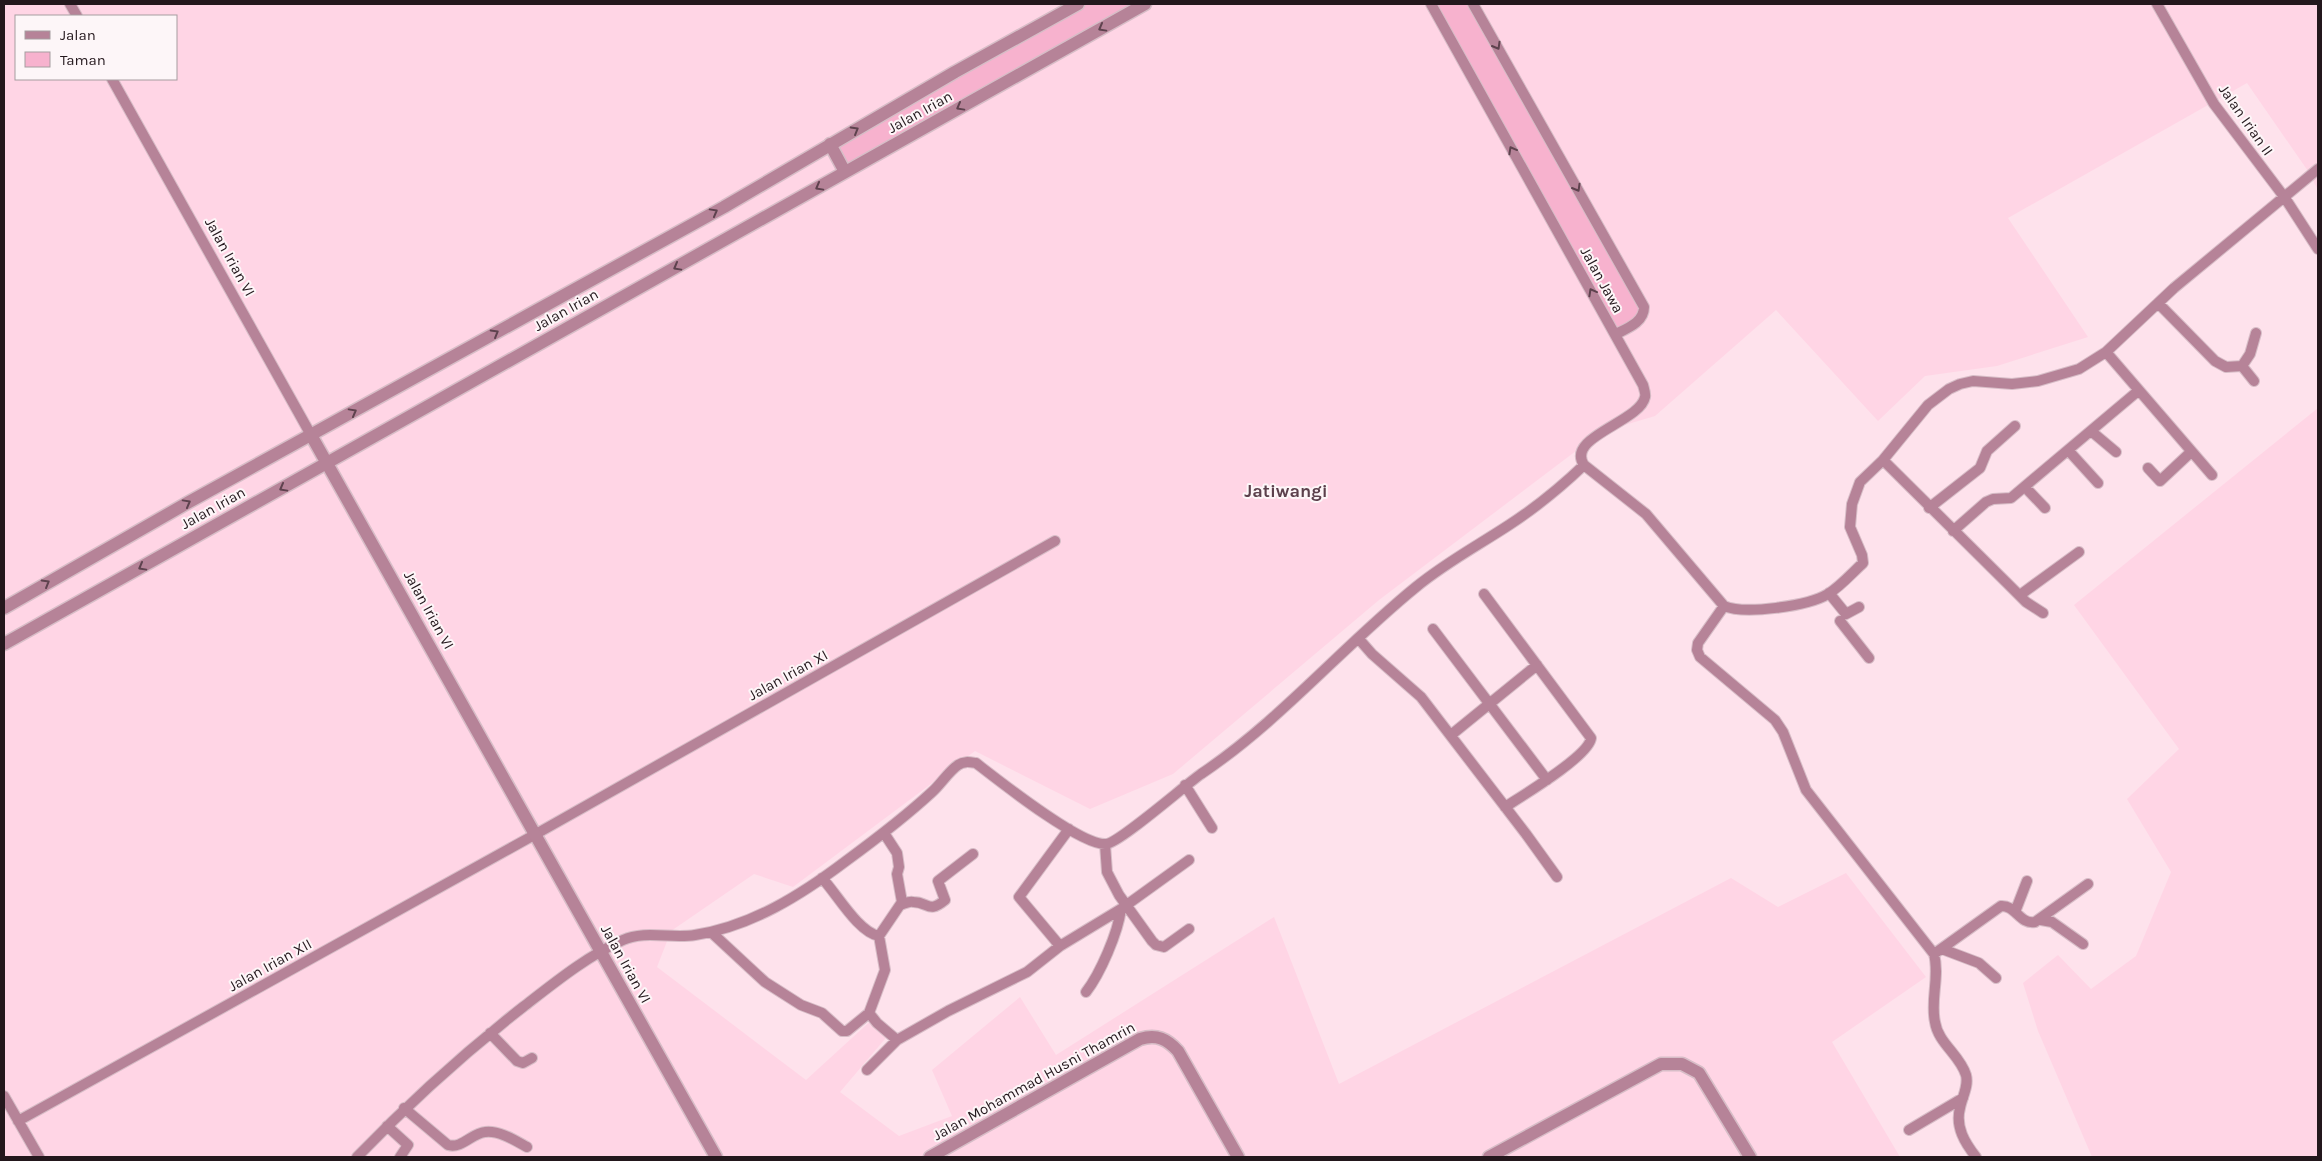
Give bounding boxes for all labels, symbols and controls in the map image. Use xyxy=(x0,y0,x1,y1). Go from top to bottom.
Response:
legend xyxy=(15,15,178,80)
one-way arrow xyxy=(1098,21,1107,31)
text: Jalan xyxy=(60,26,96,44)
one-way arrow xyxy=(1491,41,1501,50)
text: Taman xyxy=(60,51,106,69)
street label: Jalan Irian II xyxy=(2215,81,2277,159)
street label: Jalan Irian xyxy=(885,87,955,137)
one-way arrow xyxy=(957,101,966,111)
one-way arrow xyxy=(849,126,858,136)
one-way arrow xyxy=(1509,146,1519,155)
one-way arrow xyxy=(815,181,824,191)
one-way arrow xyxy=(1571,182,1581,191)
one-way arrow xyxy=(709,208,718,218)
street label: Jalan Irian VI xyxy=(201,215,259,299)
street label: Jalan Jawa xyxy=(1576,244,1628,316)
one-way arrow xyxy=(673,260,682,270)
street label: Jalan Irian xyxy=(531,285,601,335)
one-way arrow xyxy=(1588,288,1598,297)
one-way arrow xyxy=(490,329,499,339)
one-way arrow xyxy=(348,408,357,418)
district label: Jatiwangi xyxy=(1244,480,1328,502)
one-way arrow xyxy=(280,481,289,491)
street label: Jalan Irian xyxy=(178,483,248,533)
one-way arrow xyxy=(182,499,191,509)
one-way arrow xyxy=(138,561,147,571)
street label: Jalan Irian VI xyxy=(400,568,458,652)
one-way arrow xyxy=(41,580,50,590)
street label: Jalan Irian XI xyxy=(745,646,831,704)
street label: Jalan Irian VI xyxy=(597,922,655,1006)
street label: Jalan Irian XII xyxy=(225,935,315,995)
street label: Jalan Mohammad Husni Thamrin xyxy=(930,1018,1138,1144)

